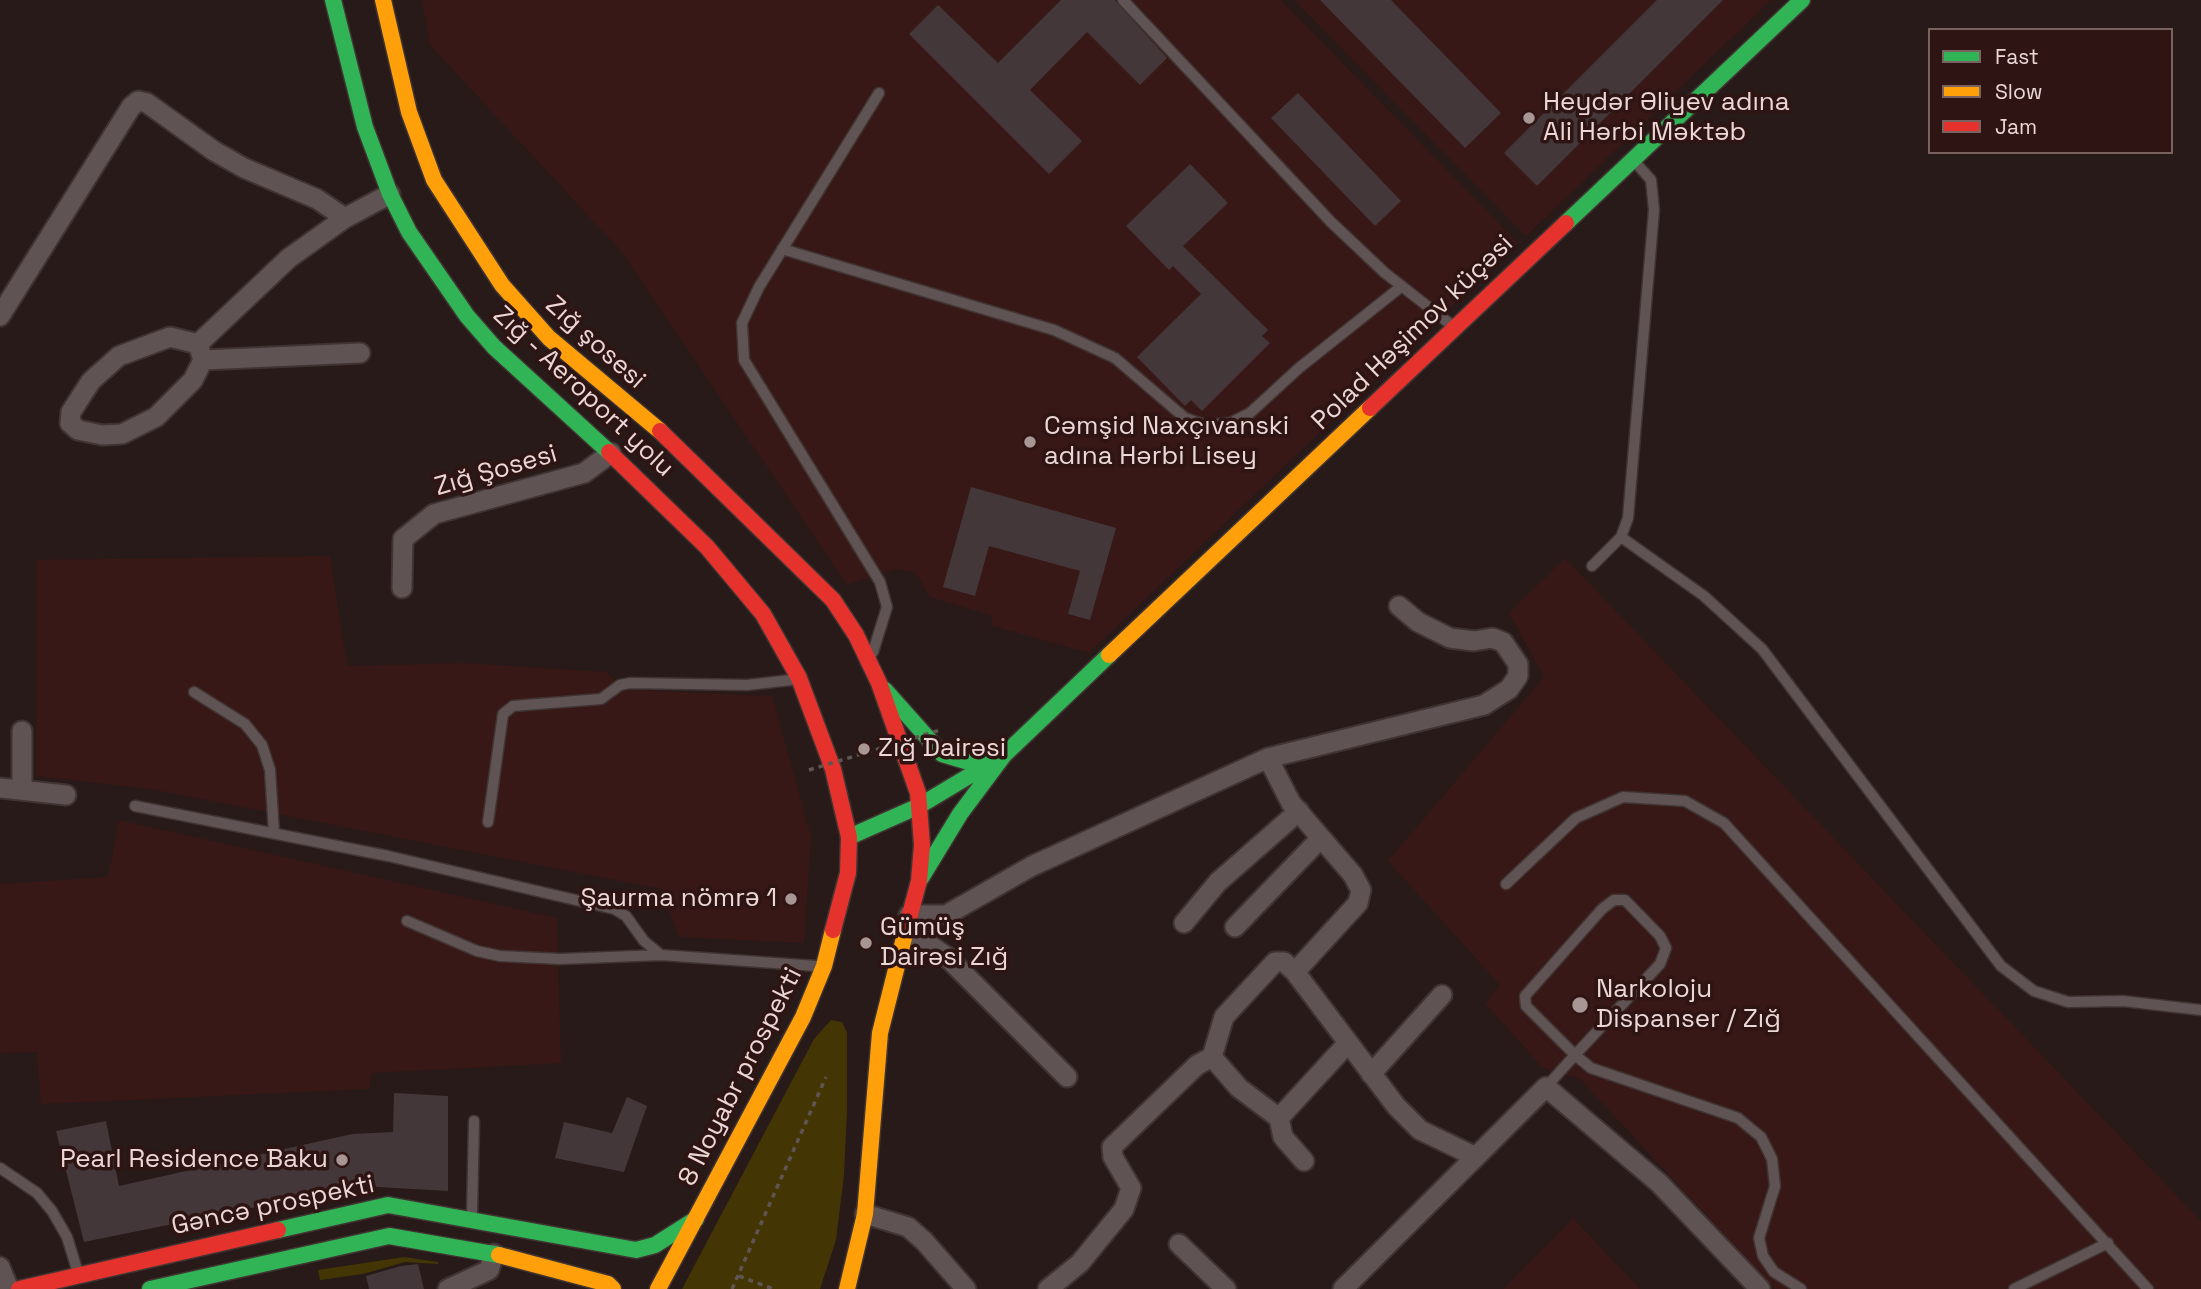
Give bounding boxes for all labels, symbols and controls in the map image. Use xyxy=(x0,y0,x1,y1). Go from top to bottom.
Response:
legend xyxy=(1928,28,2173,154)
text: Fast xyxy=(1995,43,2039,70)
text: Slow xyxy=(1995,78,2043,105)
place label: Heydər Əliyev adına Ali Hərbi Məktəb xyxy=(1543,87,1790,148)
marker: Heydər Əliyev adına Ali Hərbi Məktəb xyxy=(1521,110,1537,126)
text: Jam xyxy=(1995,113,2037,140)
street label: Polad Həşimov küçəsi xyxy=(1306,229,1520,437)
street label: Zığ şosesi xyxy=(539,290,651,396)
street label: Zığ - Aeroport yolu xyxy=(486,300,680,484)
place label: Cəmşid Naxçıvanski adına Hərbi Lisey xyxy=(1044,411,1289,472)
marker: Cəmşid Naxçıvanski adına Hərbi Lisey xyxy=(1022,434,1038,450)
street label: Zığ Şosesi xyxy=(431,439,561,503)
place label: Zığ Dairəsi xyxy=(878,733,1006,765)
marker: Zığ Dairəsi xyxy=(856,741,872,757)
place label: Şaurma nömrә 1 xyxy=(581,883,777,915)
marker: Şaurma nömrә 1 xyxy=(783,891,799,907)
place label: Gümüş Dairəsi Zığ xyxy=(880,912,1008,974)
marker: Gümüş Dairəsi Zığ xyxy=(858,935,874,951)
street label: 8 Noyabr prospekti xyxy=(672,963,810,1191)
place label: Narkoloju Dispanser / Zığ xyxy=(1596,974,1781,1036)
marker: Narkoloju Dispanser / Zığ xyxy=(1570,995,1590,1015)
place label: Pearl Residence Baku xyxy=(60,1144,328,1176)
marker: Pearl Residence Baku xyxy=(334,1152,350,1168)
street label: Gəncə prospekti xyxy=(169,1169,377,1243)

